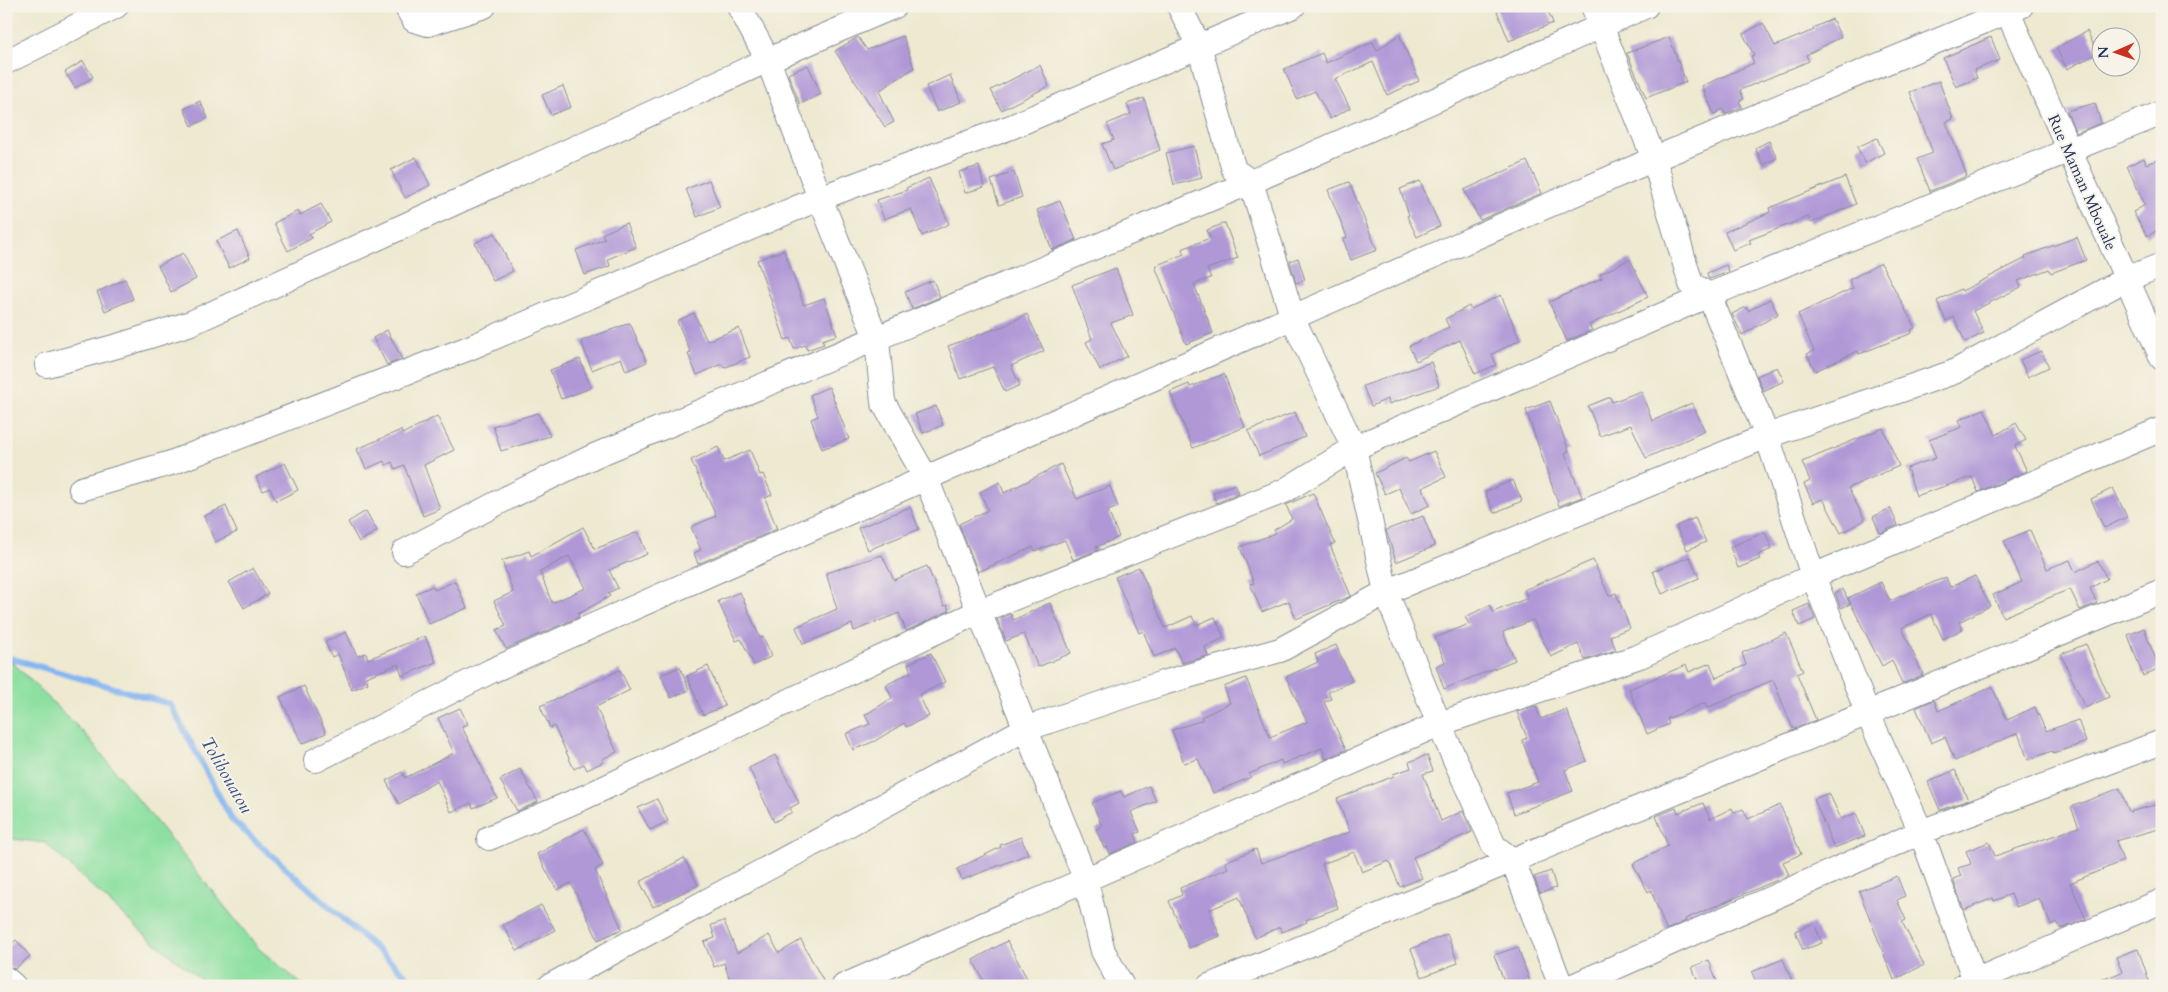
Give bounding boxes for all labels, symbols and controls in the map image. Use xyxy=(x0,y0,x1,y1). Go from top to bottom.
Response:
north arrow xyxy=(2090,28,2140,78)
text: N xyxy=(2094,46,2113,59)
street label: Rue Maman Mbouale xyxy=(2042,111,2122,254)
water label: Tolibouatou xyxy=(195,732,259,818)

